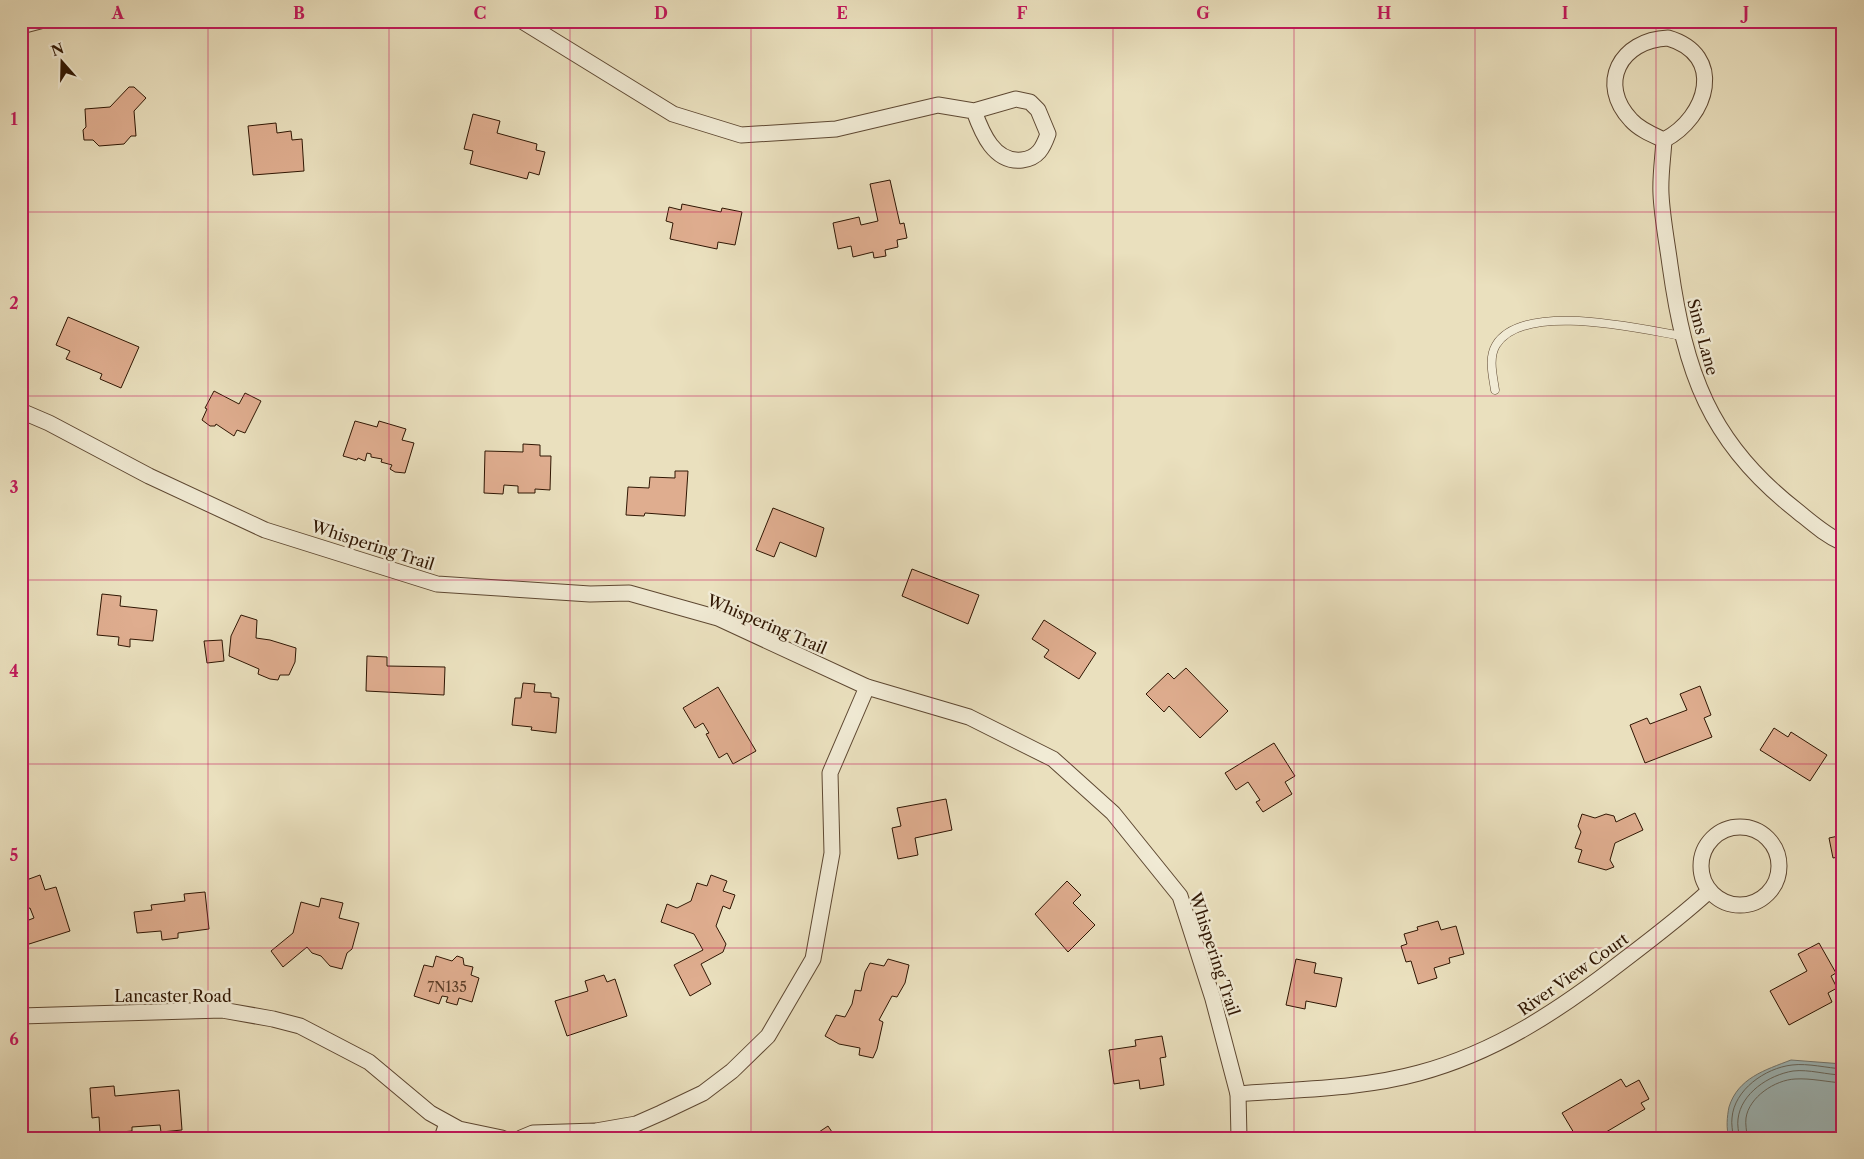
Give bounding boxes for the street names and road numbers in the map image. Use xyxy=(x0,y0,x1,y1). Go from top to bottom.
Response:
street label: Sims Lane xyxy=(1683,297,1723,378)
street label: Whispering Trail xyxy=(308,515,437,574)
street label: Whispering Trail xyxy=(703,589,830,658)
street label: Whispering Trail xyxy=(1185,889,1244,1018)
street label: River View Court xyxy=(1514,928,1632,1020)
street label: Lancaster Road xyxy=(114,986,232,1006)

